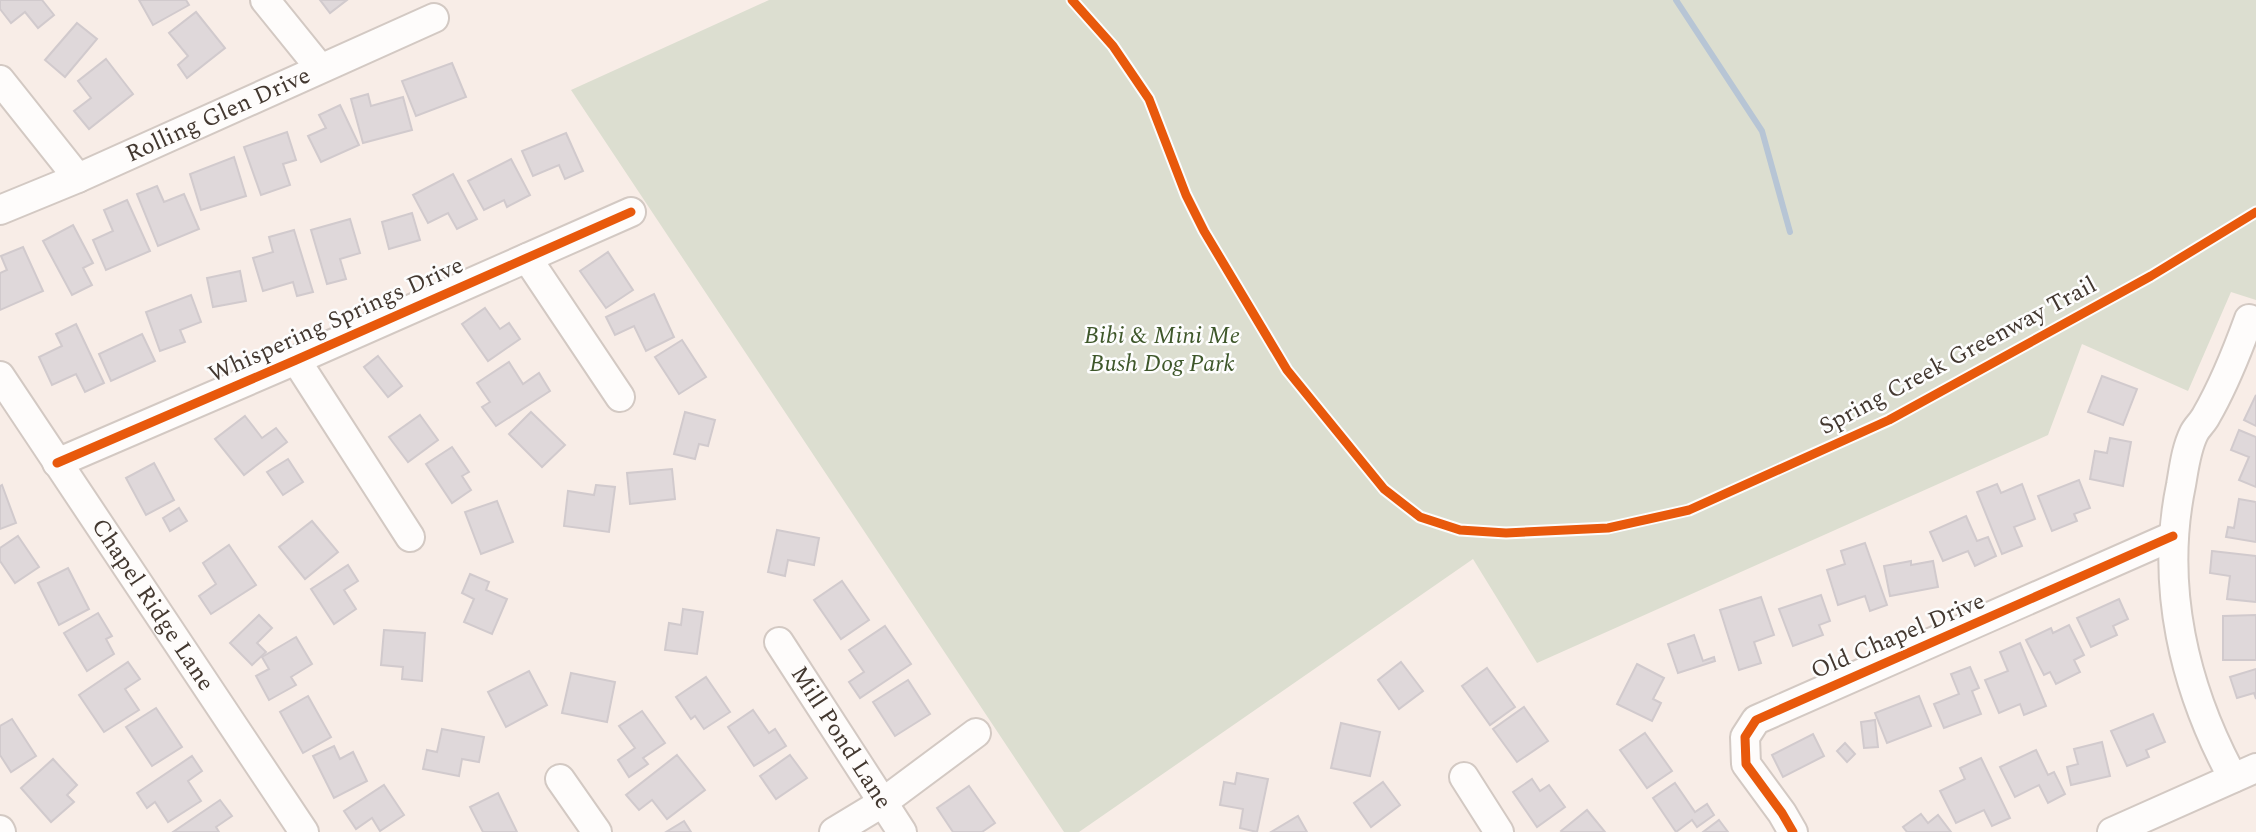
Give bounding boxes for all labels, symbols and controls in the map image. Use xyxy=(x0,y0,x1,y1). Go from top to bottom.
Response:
street label: Rolling Glen Drive xyxy=(120,58,316,172)
street label: Whispering Springs Drive xyxy=(203,247,469,393)
street label: Spring Creek Greenway Trail xyxy=(1813,267,2103,445)
park label: Bibi & Mini Me Bush Dog Park xyxy=(1084,318,1240,382)
street label: Chapel Ridge Lane xyxy=(82,511,223,699)
street label: Old Chapel Drive xyxy=(1805,583,1991,689)
street label: Mill Pond Lane xyxy=(781,659,901,816)

